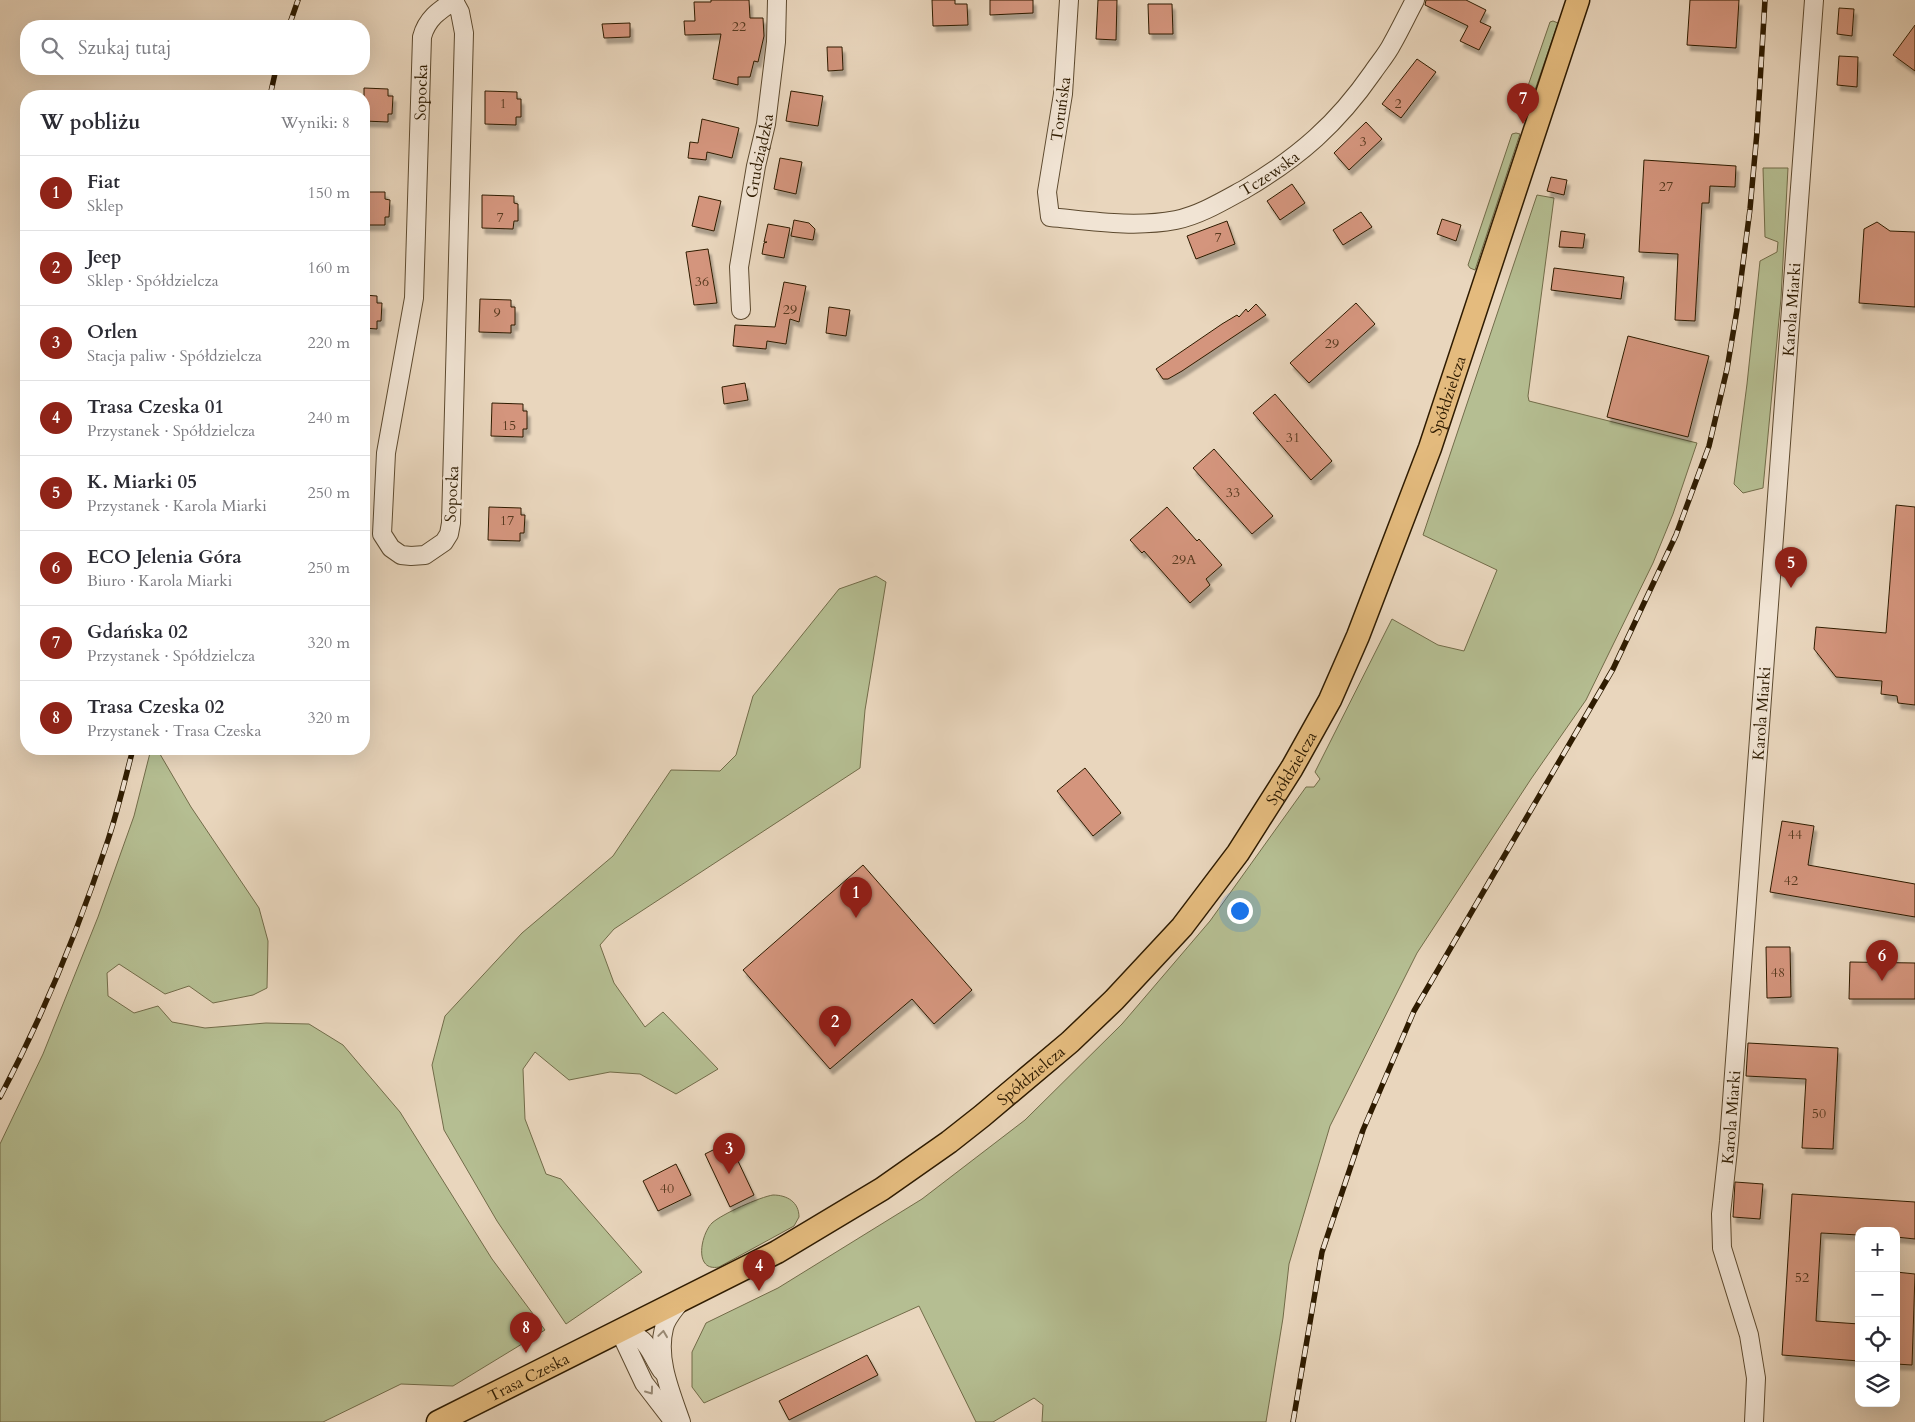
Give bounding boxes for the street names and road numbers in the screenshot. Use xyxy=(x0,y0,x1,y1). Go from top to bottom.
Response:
street label: Sopocka xyxy=(409,64,433,121)
street label: Toruńska xyxy=(1046,75,1076,143)
street label: Grudziądzka xyxy=(741,113,779,200)
street label: Tczewska xyxy=(1236,146,1304,202)
street label: Karola Miarki xyxy=(1777,261,1806,357)
street label: Spółdzielcza xyxy=(1425,353,1472,438)
street label: Sopocka xyxy=(440,465,464,523)
street label: Karola Miarki xyxy=(1747,665,1776,761)
street label: Spółdzielcza xyxy=(1261,728,1322,810)
street label: Spółdzielcza xyxy=(993,1041,1070,1111)
street label: Karola Miarki xyxy=(1717,1069,1746,1165)
street label: Trasa Czeska xyxy=(484,1348,573,1407)

